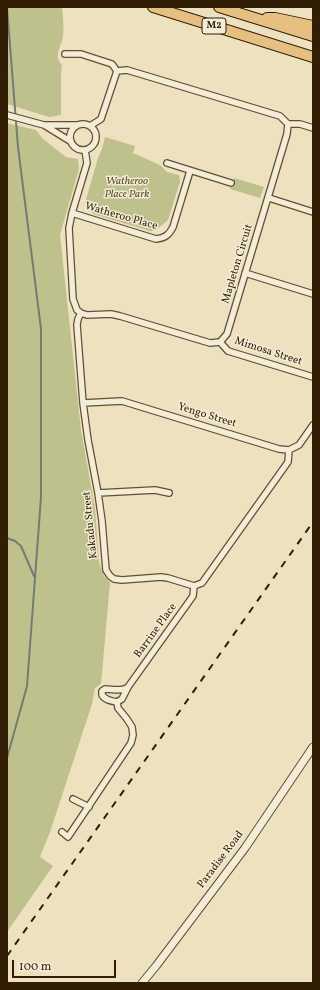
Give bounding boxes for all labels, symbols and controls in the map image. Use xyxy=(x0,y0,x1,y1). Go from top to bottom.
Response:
road number: M2 xyxy=(202,18,226,34)
park label: Watheroo Place Park xyxy=(105,175,149,201)
street label: Watheroo Place xyxy=(83,200,159,234)
street label: Mapleton Circuit xyxy=(220,223,256,305)
street label: Mimosa Street xyxy=(233,335,303,369)
street label: Yengo Street xyxy=(176,401,238,431)
street label: Kakadu Street xyxy=(81,491,101,559)
street label: Barrine Place xyxy=(132,601,180,661)
street label: Paradise Road xyxy=(195,829,247,891)
scale bar xyxy=(14,952,118,978)
text: 100 m xyxy=(19,959,51,975)

